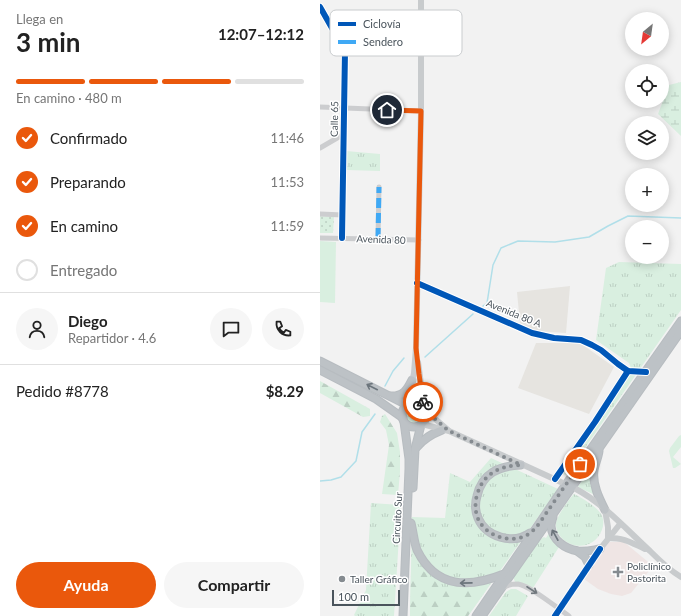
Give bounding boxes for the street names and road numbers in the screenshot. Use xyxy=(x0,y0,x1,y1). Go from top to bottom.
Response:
street label: Calle 65 xyxy=(328,101,340,137)
street label: Avenida 80 xyxy=(356,232,406,246)
street label: Avenida 80 A xyxy=(485,297,544,330)
street label: Circuito Sur xyxy=(390,492,404,544)

